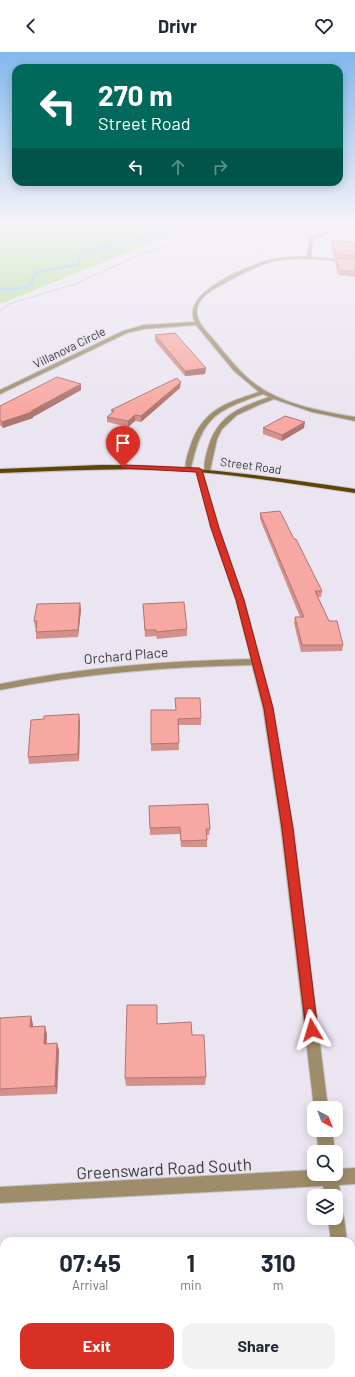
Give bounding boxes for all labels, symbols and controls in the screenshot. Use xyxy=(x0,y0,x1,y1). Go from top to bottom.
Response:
icon: back xyxy=(20,15,42,37)
text: Drivr xyxy=(158,15,197,37)
icon: heart xyxy=(313,15,335,37)
text: 270 m xyxy=(98,78,173,112)
icon: left xyxy=(32,80,84,132)
text: Street Road xyxy=(98,112,191,134)
icon: left xyxy=(125,156,147,178)
icon: ahead xyxy=(167,156,189,178)
icon: right xyxy=(209,156,231,178)
street label: Villanova Circle xyxy=(31,323,107,371)
pin xyxy=(106,426,140,467)
icon: arrive xyxy=(112,432,134,454)
street label: Street Road xyxy=(219,454,283,476)
street label: Orchard Place xyxy=(83,643,169,667)
position arrow xyxy=(291,1009,333,1051)
north arrow xyxy=(307,1101,343,1137)
map controls xyxy=(307,1101,343,1225)
button: search xyxy=(307,1145,343,1181)
street label: Greensward Road South xyxy=(76,1153,252,1183)
button: layers xyxy=(307,1189,343,1225)
text: 07:45 xyxy=(59,1248,121,1277)
text: 1 xyxy=(187,1248,195,1277)
text: 310 xyxy=(261,1248,296,1277)
text: Arrival xyxy=(72,1277,108,1293)
text: min xyxy=(180,1277,201,1293)
text: m xyxy=(273,1277,284,1293)
button: Exit xyxy=(20,1323,174,1369)
button: Share xyxy=(182,1323,335,1369)

